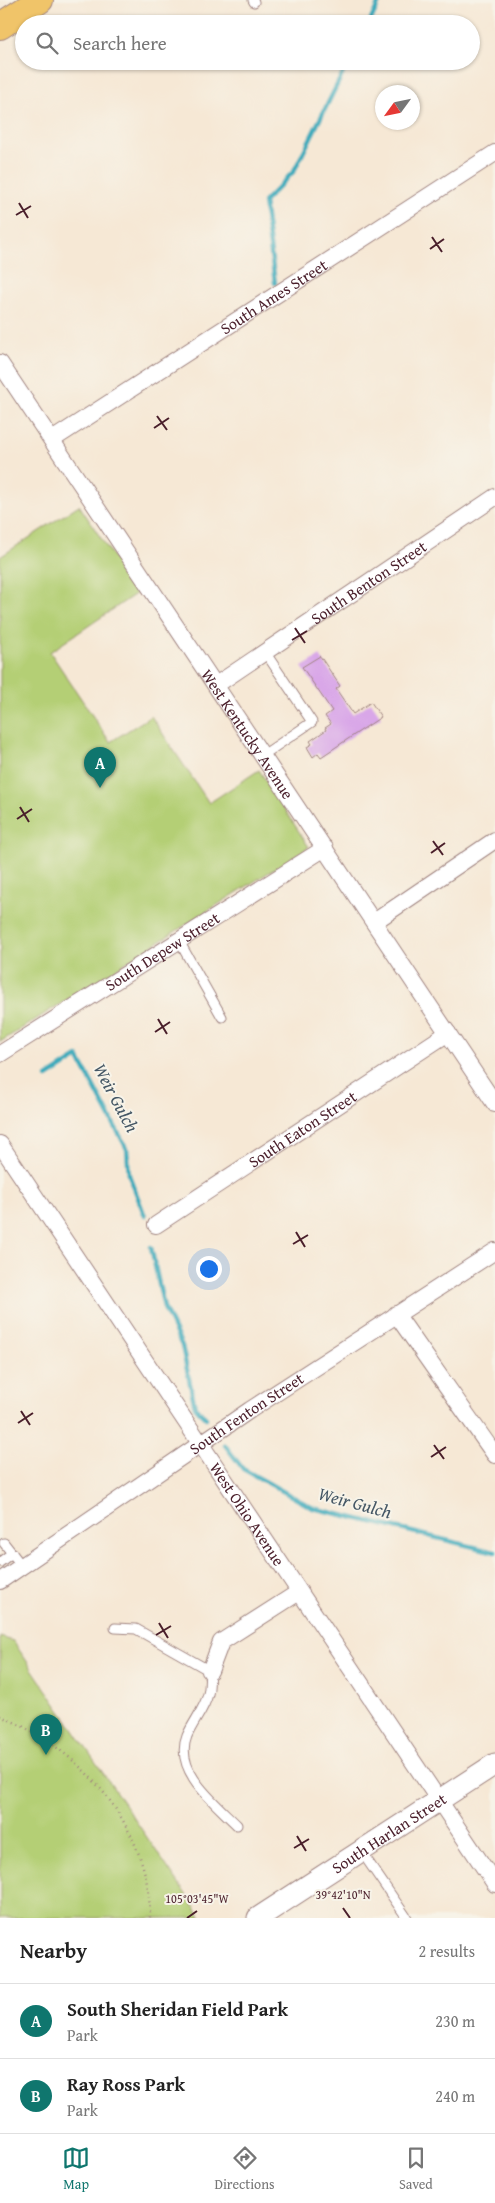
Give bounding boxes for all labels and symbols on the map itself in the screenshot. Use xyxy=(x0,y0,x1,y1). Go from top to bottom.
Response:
north arrow xyxy=(375,85,420,130)
street label: South Ames Street xyxy=(215,253,332,340)
street label: South Benton Street xyxy=(306,534,432,630)
street label: West Kentucky Avenue xyxy=(196,664,300,804)
pin: A xyxy=(84,747,116,788)
street label: South Depew Street xyxy=(100,906,224,997)
water label: Weir Gulch xyxy=(87,1058,146,1137)
street label: South Eaton Street xyxy=(243,1084,361,1173)
your location xyxy=(196,1256,222,1282)
street label: South Fenton Street xyxy=(184,1366,309,1460)
street label: West Ohio Avenue xyxy=(204,1457,291,1570)
water label: Weir Gulch xyxy=(315,1480,395,1525)
pin: B xyxy=(30,1714,62,1755)
street label: South Harlan Street xyxy=(327,1787,451,1879)
text: 39°42'10"N xyxy=(315,1886,371,1903)
text: 105°03'45"W xyxy=(165,1890,229,1907)

